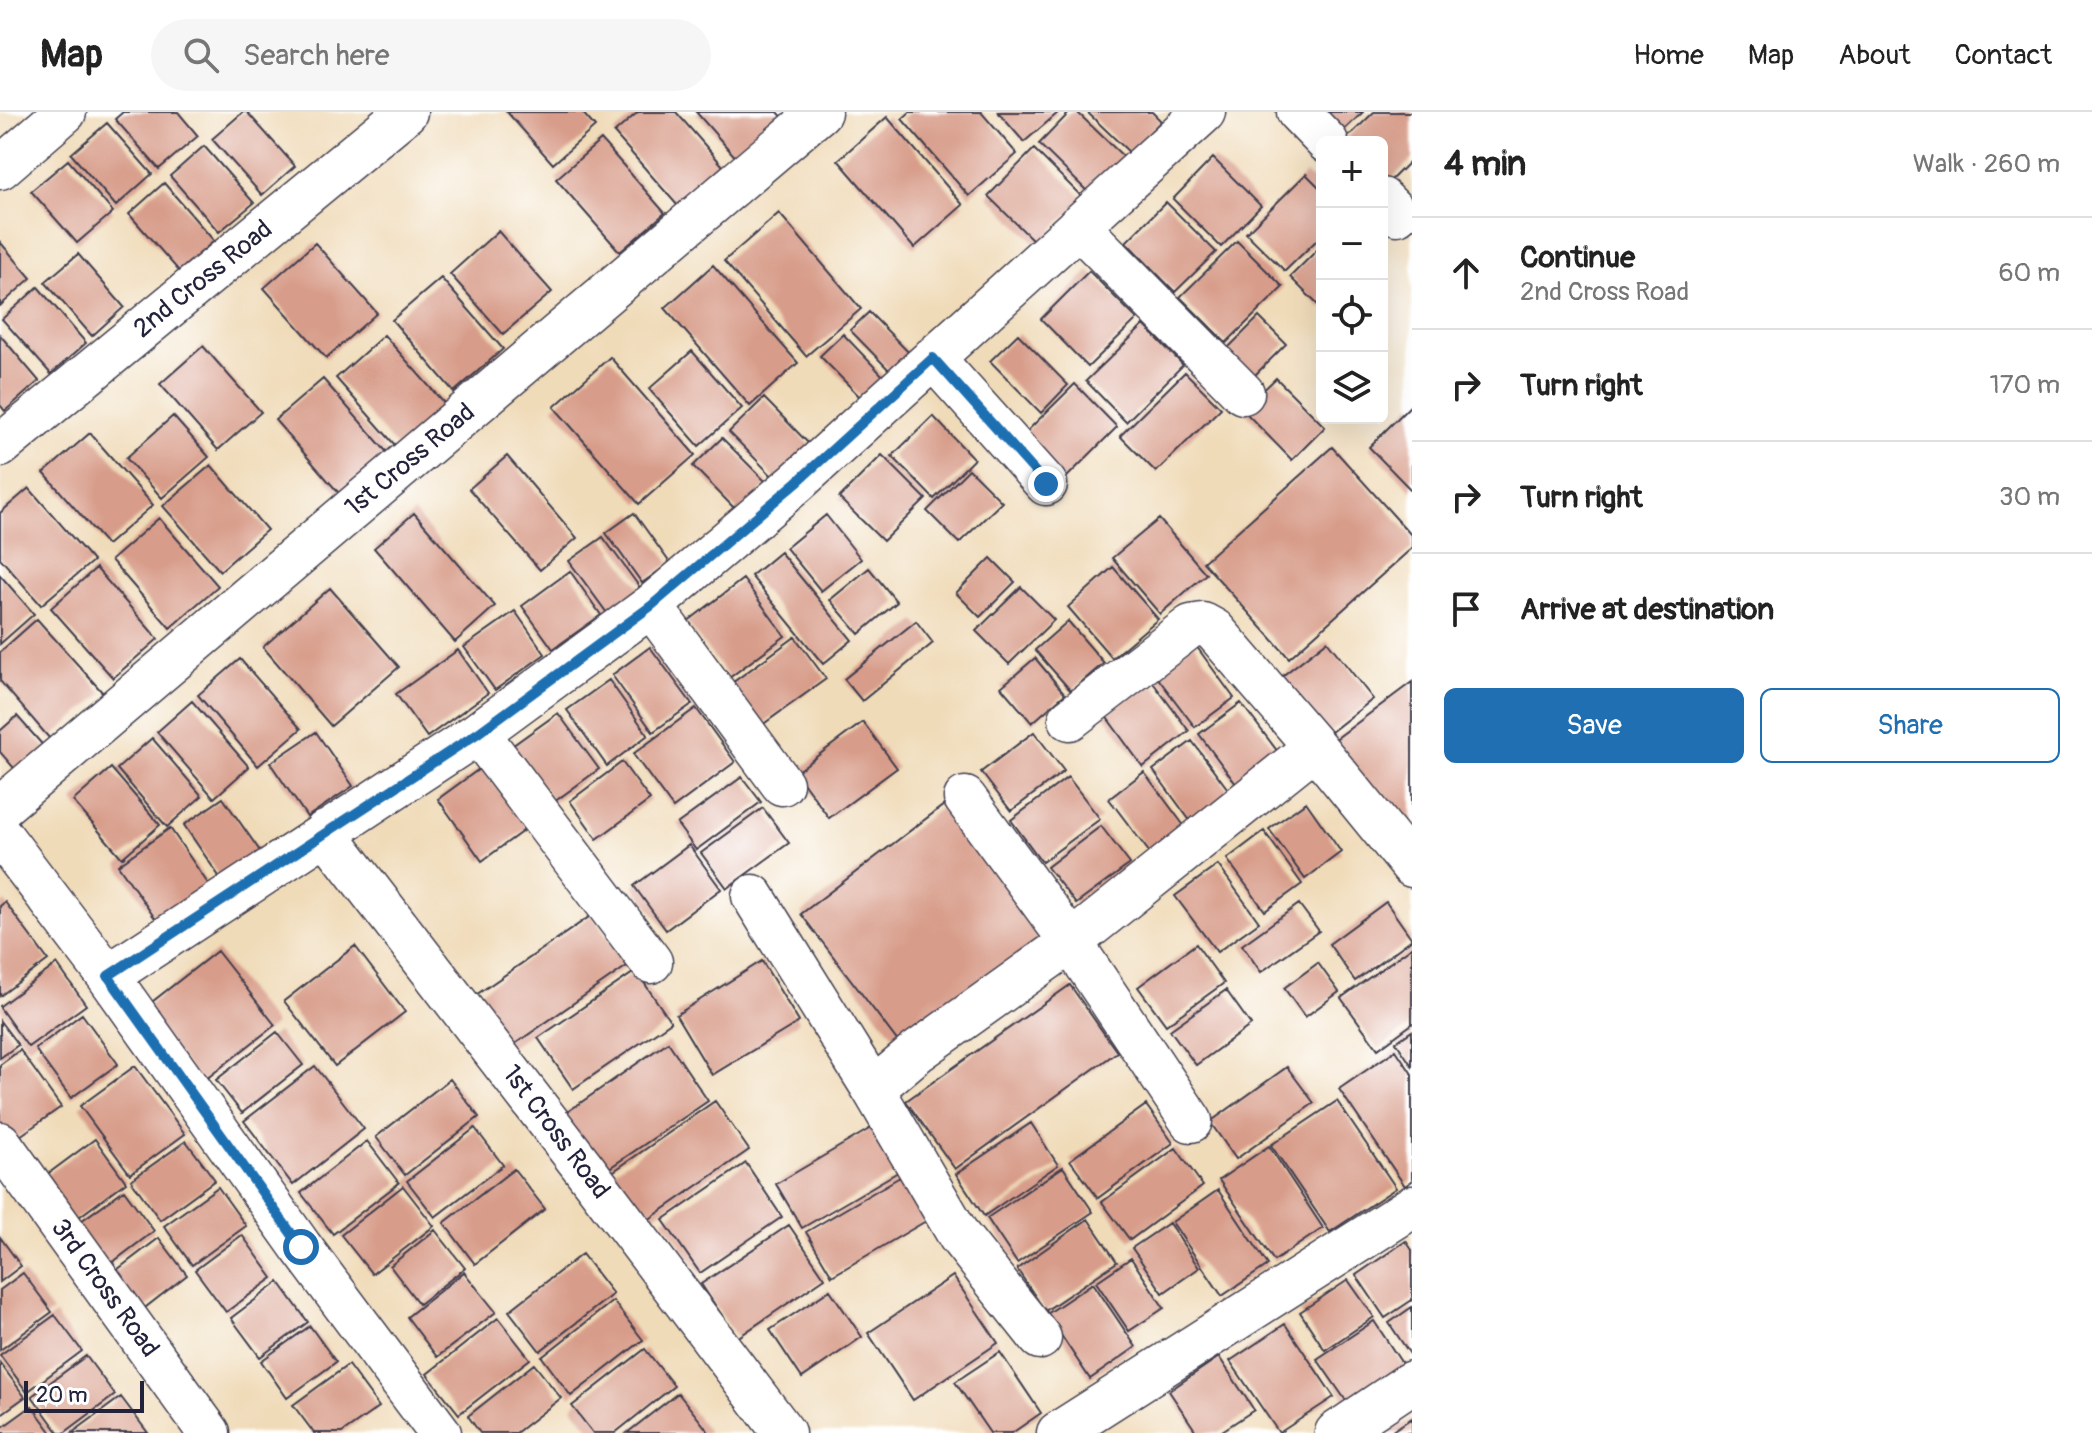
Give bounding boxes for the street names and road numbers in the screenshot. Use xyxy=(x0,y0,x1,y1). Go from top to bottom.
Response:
street label: 2nd Cross Road xyxy=(127,213,279,345)
street label: 1st Cross Road xyxy=(339,397,481,523)
street label: 1st Cross Road xyxy=(495,1059,617,1205)
street label: 3rd Cross Road xyxy=(44,1213,166,1363)

